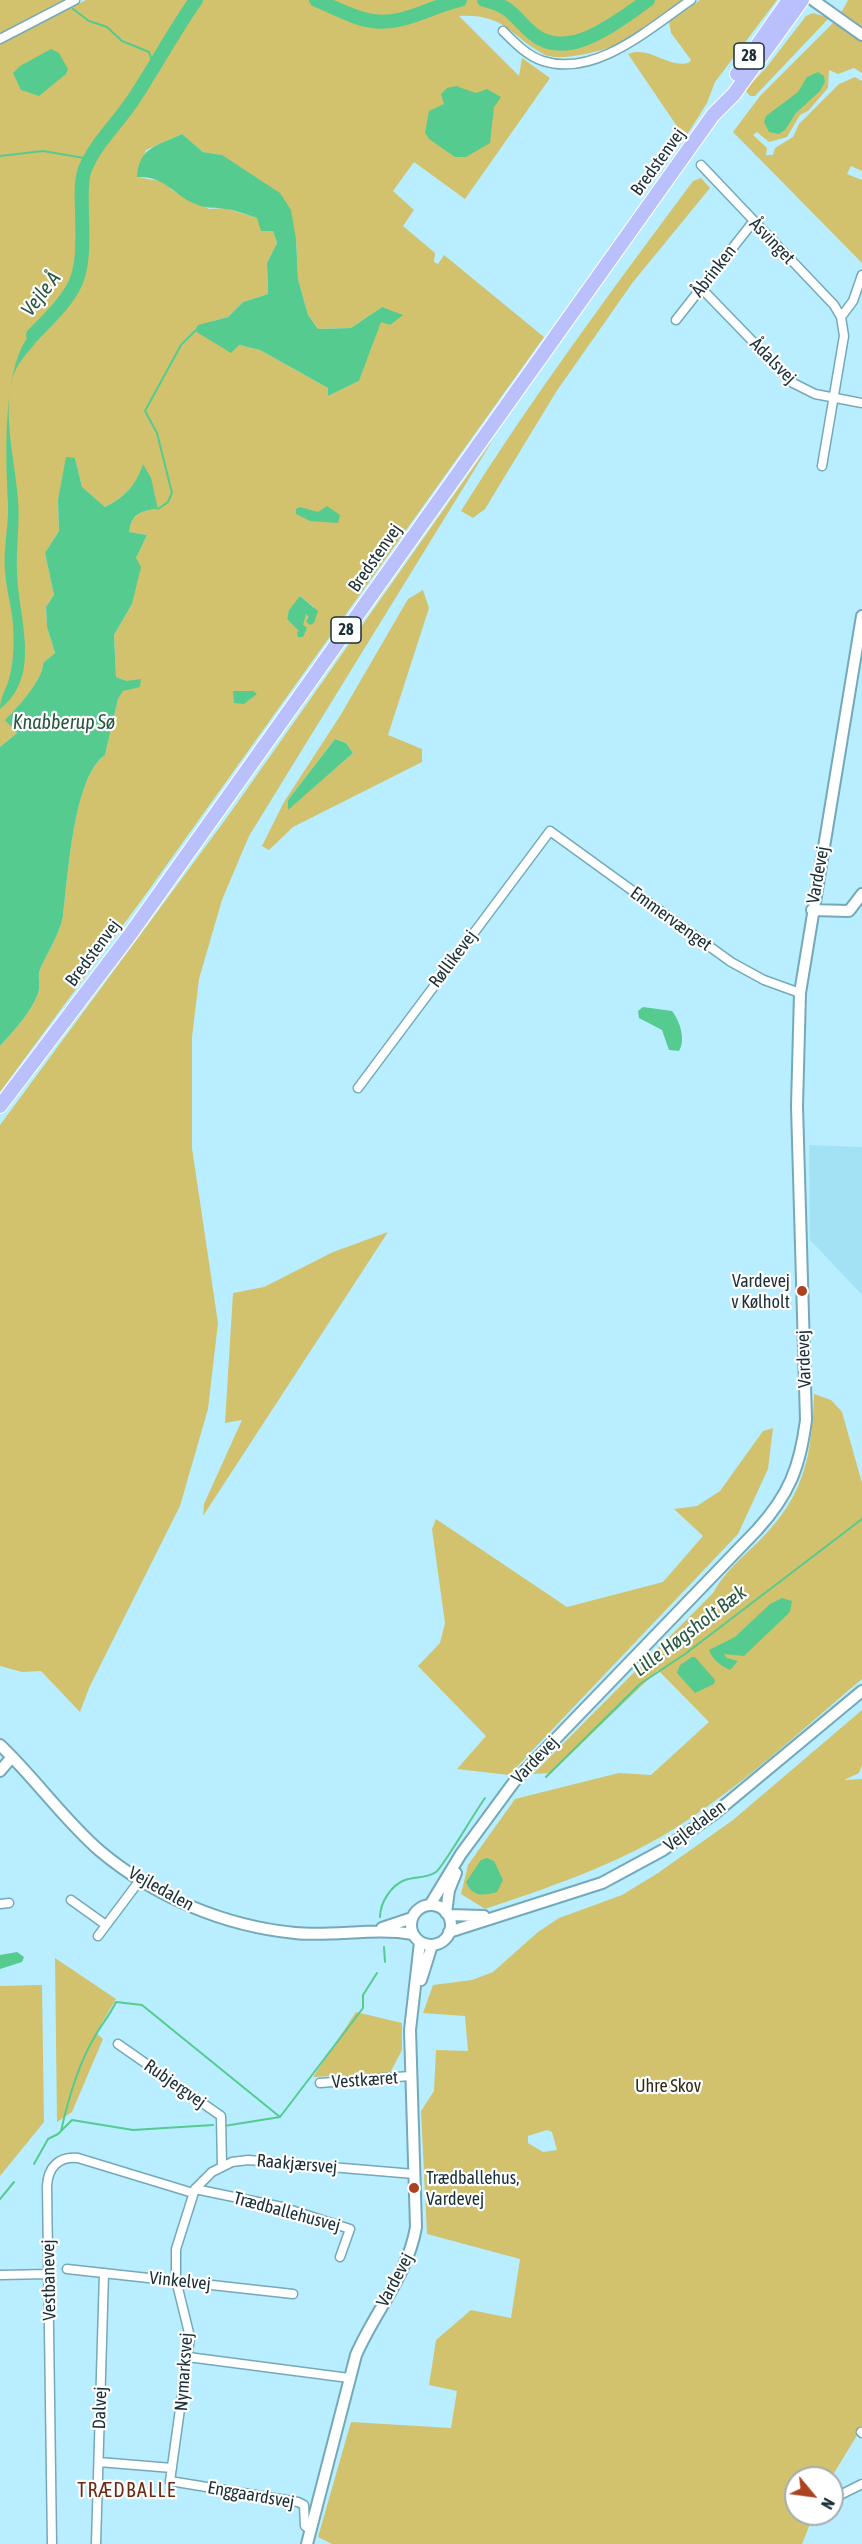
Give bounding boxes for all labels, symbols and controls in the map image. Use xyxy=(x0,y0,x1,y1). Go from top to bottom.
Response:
road number: 28 xyxy=(734,43,764,69)
street label: Bredstenvej xyxy=(626,124,690,200)
street label: Åsvinget xyxy=(745,213,799,269)
street label: Åbrinken xyxy=(687,241,741,301)
water label: Vejle Å xyxy=(16,267,66,321)
street label: Ådalsvej xyxy=(745,333,801,389)
street label: Bredstenvej xyxy=(344,520,406,596)
road number: 28 xyxy=(331,617,361,643)
water label: Knabberup Sø xyxy=(13,711,115,735)
street label: Vardevej xyxy=(802,845,834,905)
street label: Emmervænget xyxy=(626,882,716,956)
street label: Bredstenvej xyxy=(61,915,125,991)
street label: Røllikevej xyxy=(424,926,482,992)
place label: Vardevej v Kølholt xyxy=(731,1270,790,1312)
marker: Vardevej v Kølholt xyxy=(795,1284,809,1298)
street label: Vardevej xyxy=(792,1330,816,1388)
water label: Lille Høgsholt Bæk xyxy=(628,1580,752,1682)
street label: Vardevej xyxy=(507,1732,563,1788)
street label: Vejledalen xyxy=(660,1796,730,1856)
street label: Vejledalen xyxy=(124,1862,198,1916)
street label: Rubjergvej xyxy=(140,2055,210,2113)
street label: Vestkæret xyxy=(331,2067,399,2093)
park label: Uhre Skov xyxy=(635,2075,701,2097)
street label: Raakjærsvej xyxy=(256,2150,338,2178)
place label: Trædballehus, Vardevej xyxy=(426,2167,519,2210)
marker: Trædballehus, Vardevej xyxy=(407,2181,421,2195)
street label: Trædballehusvej xyxy=(231,2187,343,2237)
street label: Vestbanevej xyxy=(37,2239,61,2321)
street label: Vardevej xyxy=(372,2249,418,2311)
street label: Vinkelvej xyxy=(148,2267,212,2295)
street label: Nymarksvej xyxy=(170,2332,198,2412)
street label: Dalvej xyxy=(88,2386,112,2430)
north arrow xyxy=(784,2466,844,2526)
street label: Enggaardsvej xyxy=(206,2477,296,2513)
district label: TRÆDBALLE xyxy=(77,2479,177,2503)
text: N xyxy=(818,2495,838,2512)

